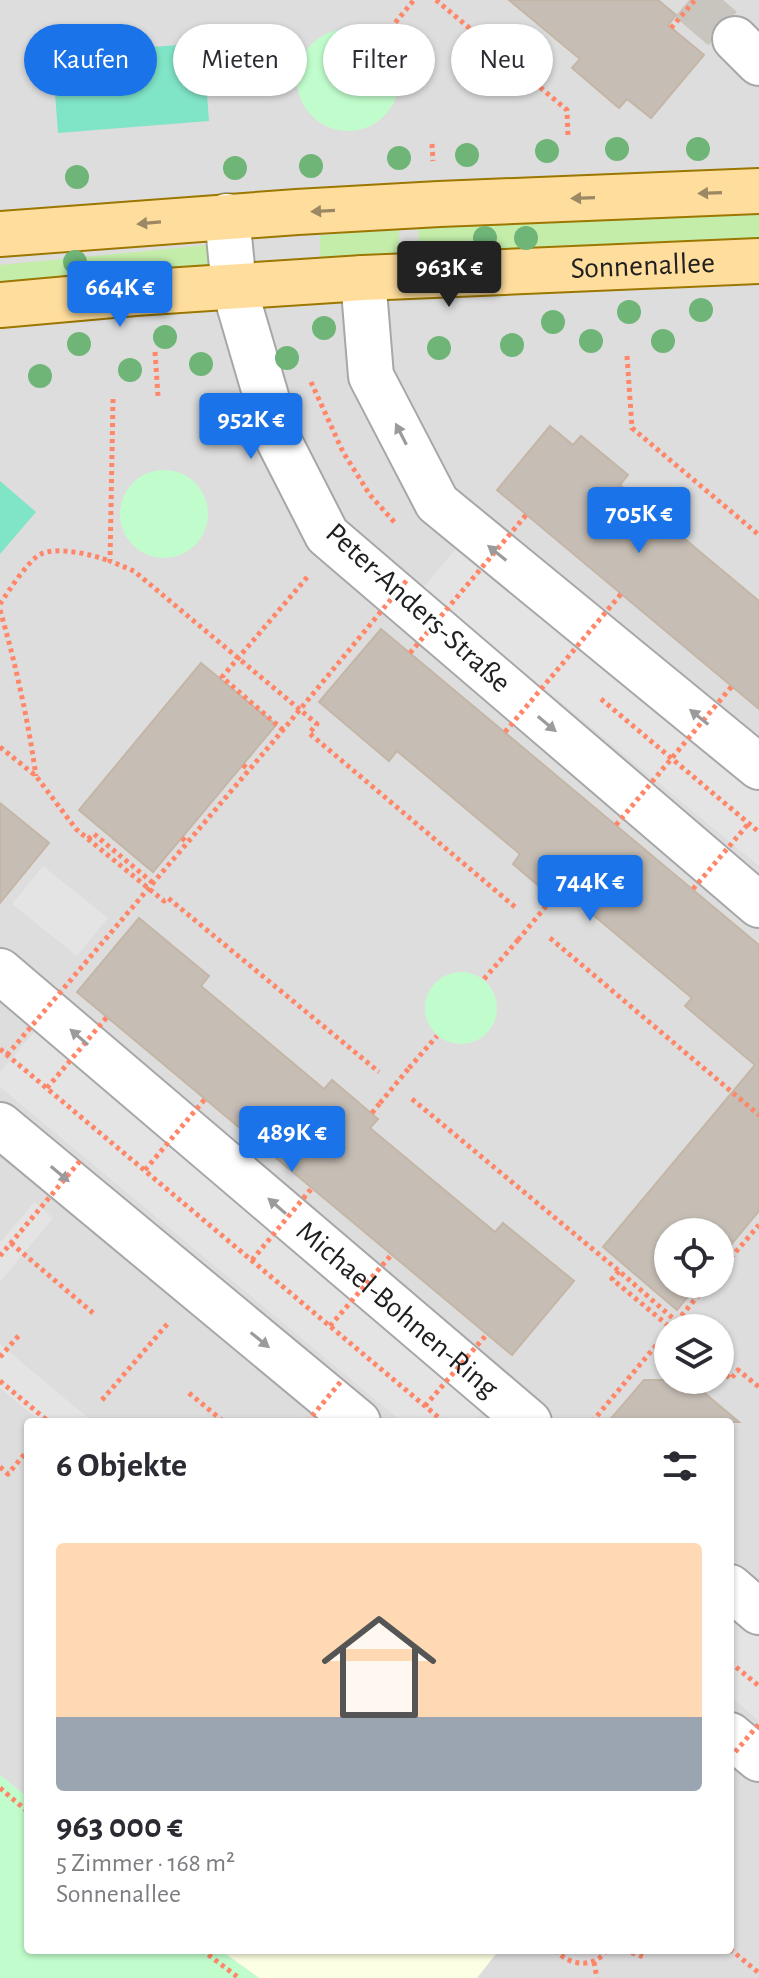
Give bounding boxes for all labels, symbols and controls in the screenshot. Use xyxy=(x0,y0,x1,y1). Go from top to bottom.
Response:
chip: Kaufen xyxy=(24,24,157,96)
chip: Mieten xyxy=(173,24,307,96)
chip: Filter xyxy=(323,24,435,96)
chip: Neu xyxy=(451,24,553,96)
one-way arrow xyxy=(697,186,722,199)
one-way arrow xyxy=(570,192,595,205)
one-way arrow xyxy=(310,204,335,217)
one-way arrow xyxy=(136,216,161,229)
pin: 963K € xyxy=(384,241,514,309)
street label: Sonnenallee xyxy=(570,248,715,284)
text: 963K € xyxy=(415,254,483,280)
pin: 664K € xyxy=(55,261,185,329)
text: 664K € xyxy=(85,274,155,300)
pin: 952K € xyxy=(186,393,316,461)
text: 952K € xyxy=(217,406,285,432)
one-way arrow xyxy=(395,423,409,445)
pin: 705K € xyxy=(574,487,704,555)
text: 705K € xyxy=(605,500,673,526)
street label: Peter-Anders-Straße xyxy=(320,518,516,698)
one-way arrow xyxy=(488,545,508,562)
one-way arrow xyxy=(688,709,709,726)
one-way arrow xyxy=(537,715,557,732)
pin: 744K € xyxy=(525,855,655,923)
text: 744K € xyxy=(556,868,624,894)
one-way arrow xyxy=(69,1029,89,1046)
pin: 489K € xyxy=(227,1106,357,1174)
text: 489K € xyxy=(257,1119,327,1145)
one-way arrow xyxy=(50,1165,70,1182)
one-way arrow xyxy=(267,1198,287,1215)
street label: Michael-Bohnen-Ring xyxy=(291,1216,504,1404)
map controls xyxy=(654,1218,734,1394)
button: locate xyxy=(654,1218,734,1298)
button: layers xyxy=(654,1314,734,1394)
one-way arrow xyxy=(250,1331,270,1348)
icon: filters xyxy=(658,1444,702,1488)
text: 6 Objekte xyxy=(56,1449,187,1483)
icon: home xyxy=(307,1595,451,1739)
text: 963 000 € xyxy=(56,1810,183,1844)
text: 5 Zimmer · 168 m² xyxy=(56,1850,235,1876)
text: Sonnenallee xyxy=(56,1881,181,1907)

